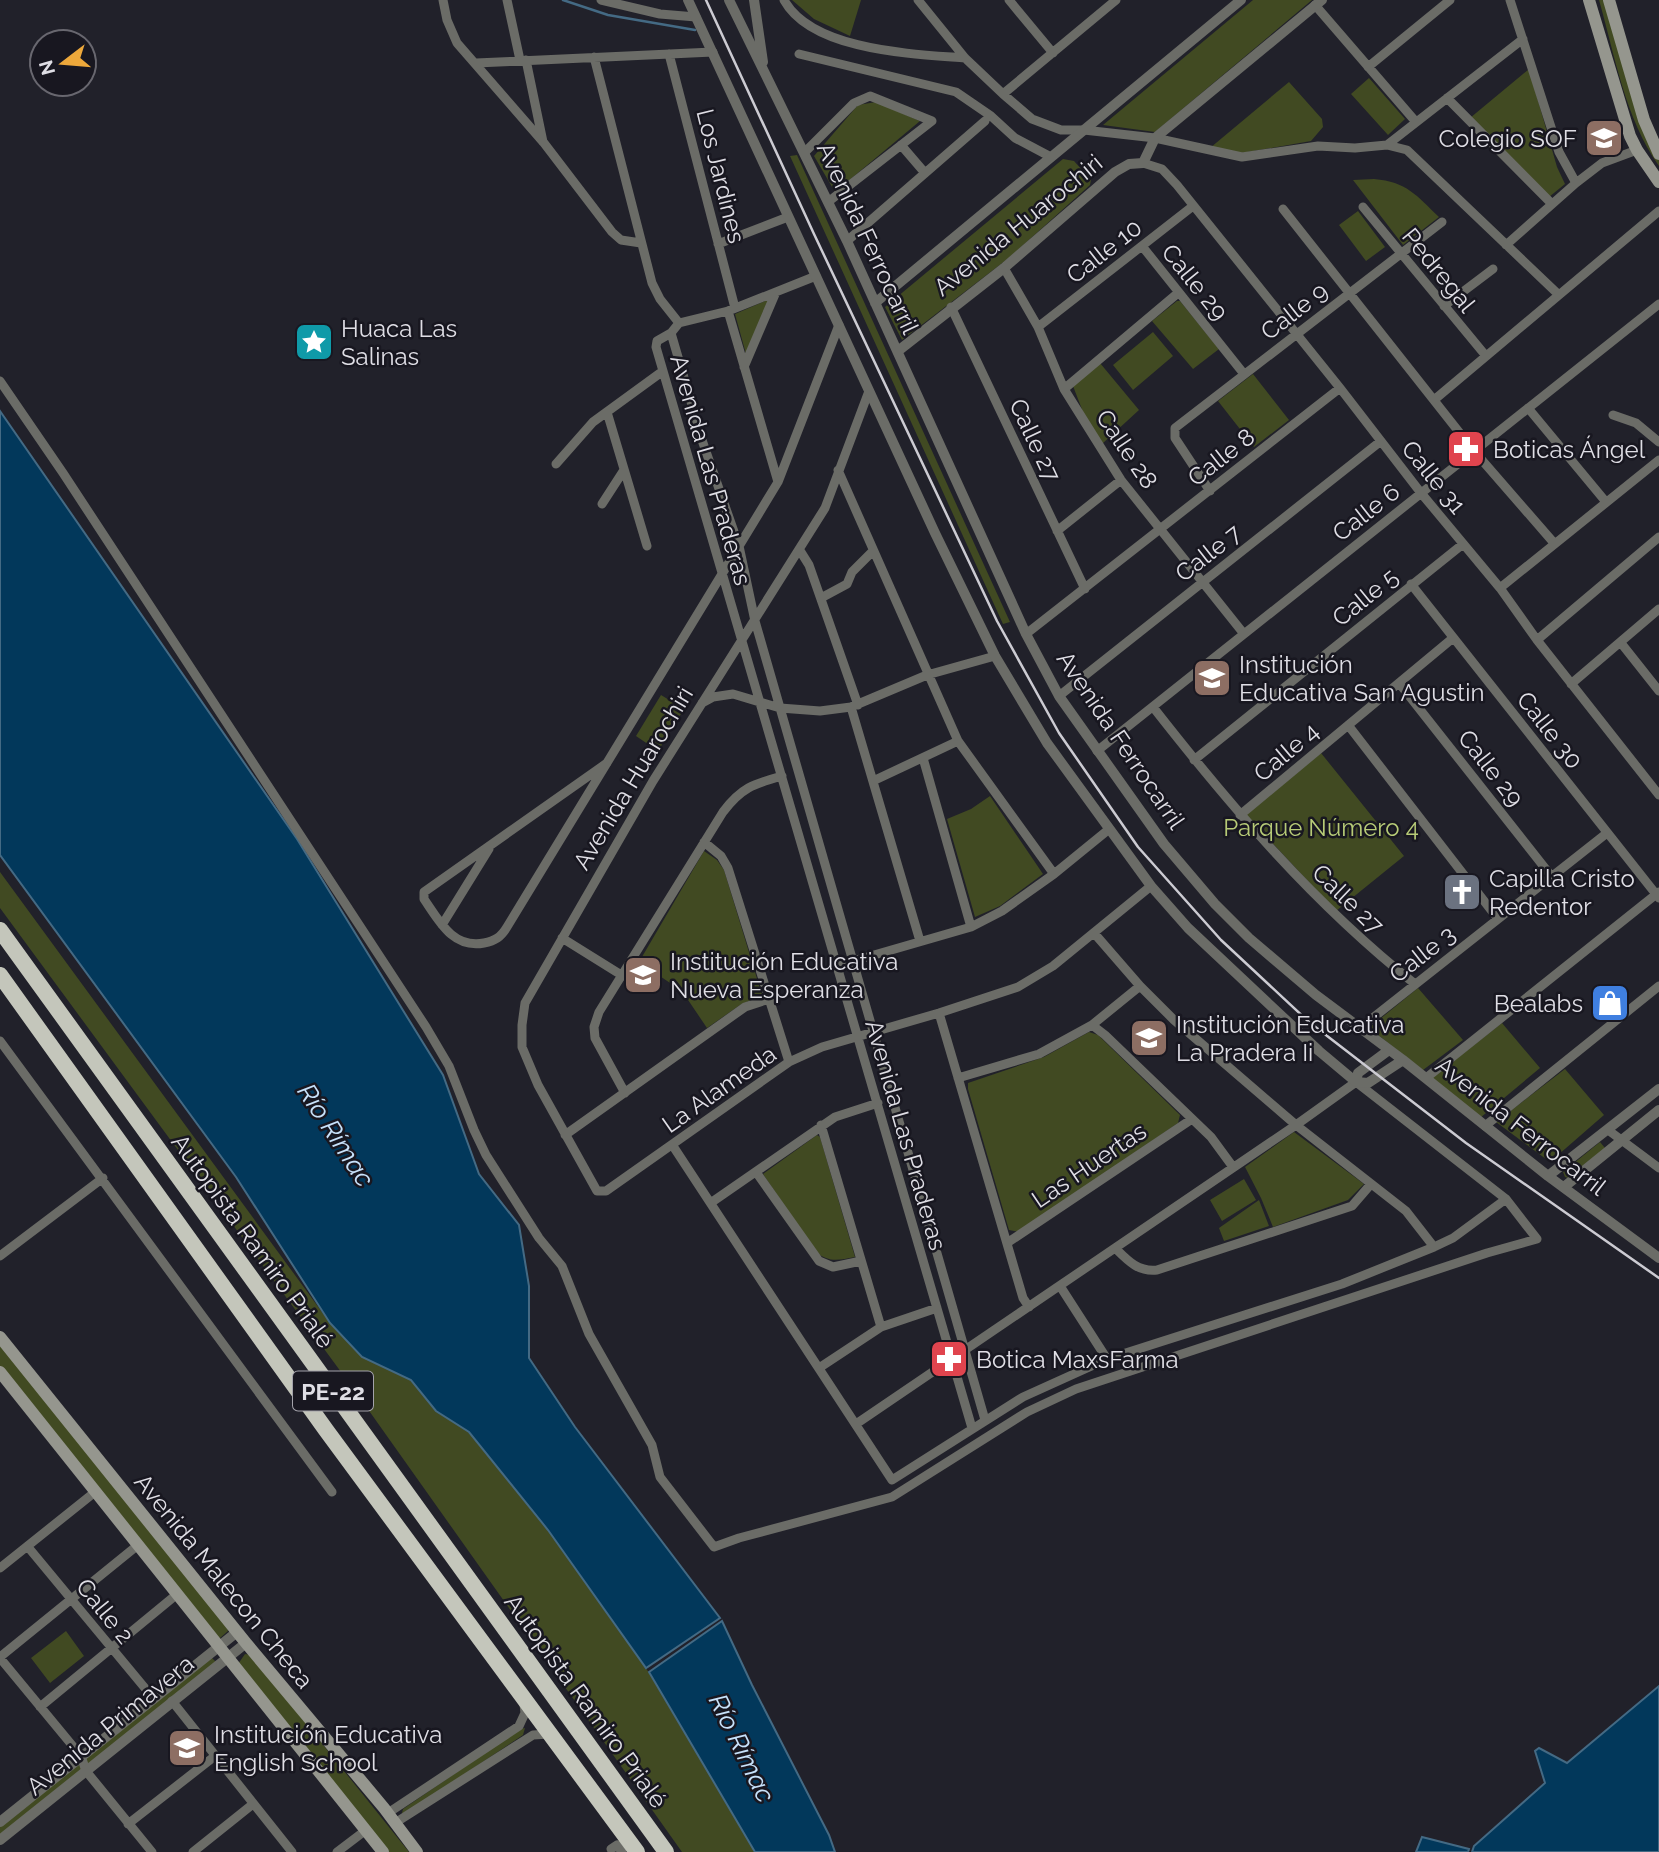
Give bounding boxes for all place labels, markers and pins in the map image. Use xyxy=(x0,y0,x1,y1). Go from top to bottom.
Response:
school or university icon: Colegio SOF xyxy=(1583,117,1625,159)
place label: Colegio SOF xyxy=(1438,124,1577,153)
place label: Huaca Las Salinas xyxy=(341,314,457,371)
place icon: Huaca Las Salinas xyxy=(293,321,335,363)
pharmacy icon: Boticas Ángel xyxy=(1445,428,1487,470)
place label: Boticas Ángel xyxy=(1493,435,1646,464)
place label: Institución Educativa San Agustin xyxy=(1239,650,1484,707)
school or university icon: Institución Educativa San Agustin xyxy=(1191,657,1233,699)
place label: Capilla Cristo Redentor xyxy=(1489,864,1635,921)
church icon: Capilla Cristo Redentor xyxy=(1441,871,1483,913)
place label: Institución Educativa Nueva Esperanza xyxy=(670,947,898,1004)
school or university icon: Institución Educativa Nueva Esperanza xyxy=(622,954,664,996)
shop icon: Bealabs xyxy=(1589,982,1631,1024)
place label: Bealabs xyxy=(1494,989,1583,1018)
place label: Institución Educativa La Pradera Ii xyxy=(1176,1010,1404,1067)
school or university icon: Institución Educativa La Pradera Ii xyxy=(1128,1017,1170,1059)
pharmacy icon: Botica MaxsFarma xyxy=(928,1338,970,1380)
place label: Botica MaxsFarma xyxy=(976,1345,1179,1374)
place label: Institución Educativa English School xyxy=(214,1720,442,1777)
school or university icon: Institución Educativa English School xyxy=(166,1727,208,1769)

